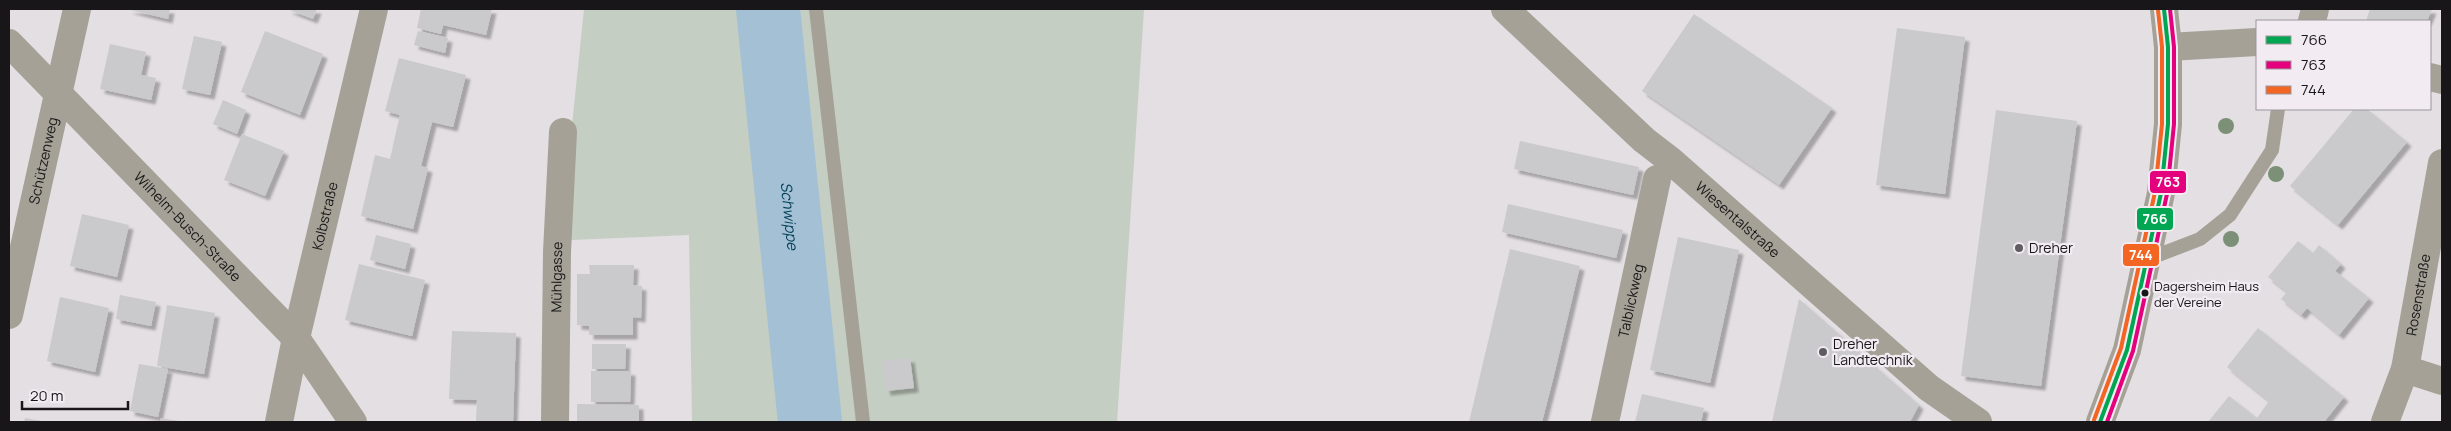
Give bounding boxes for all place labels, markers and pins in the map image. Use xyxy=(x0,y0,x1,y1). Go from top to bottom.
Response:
place label: Dreher xyxy=(2029,238,2073,257)
marker: Dreher xyxy=(2013,242,2025,254)
place label: Dagersheim Haus der Vereine xyxy=(2154,277,2259,311)
marker: Dagersheim Haus der Vereine xyxy=(2140,288,2150,298)
place label: Dreher Landtechnik xyxy=(1833,334,1914,369)
marker: Dreher Landtechnik xyxy=(1817,346,1829,358)

